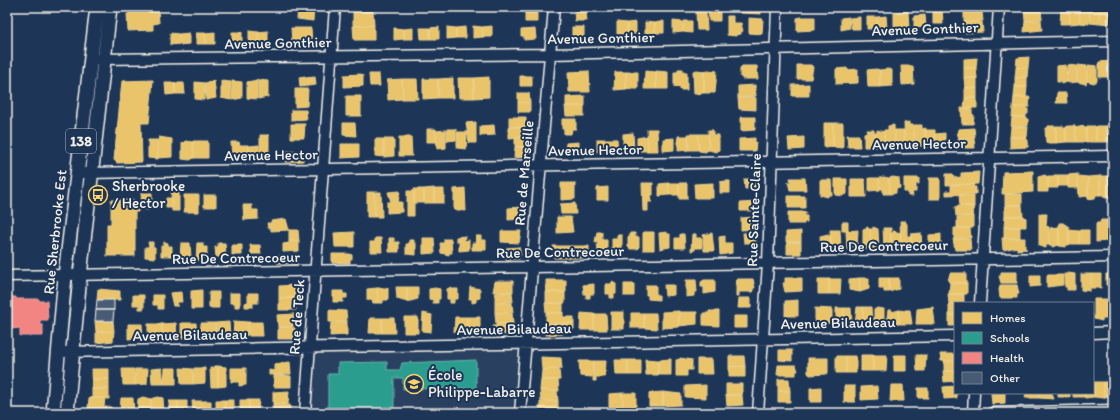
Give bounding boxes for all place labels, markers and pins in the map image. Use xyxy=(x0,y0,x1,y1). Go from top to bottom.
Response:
place label: Sherbrooke / Hector xyxy=(112,177,185,212)
bus stop icon: Sherbrooke / Hector xyxy=(87,184,109,206)
place label: École Philippe-Labarre xyxy=(428,366,535,401)
school or university icon: École Philippe-Labarre xyxy=(403,373,425,395)

